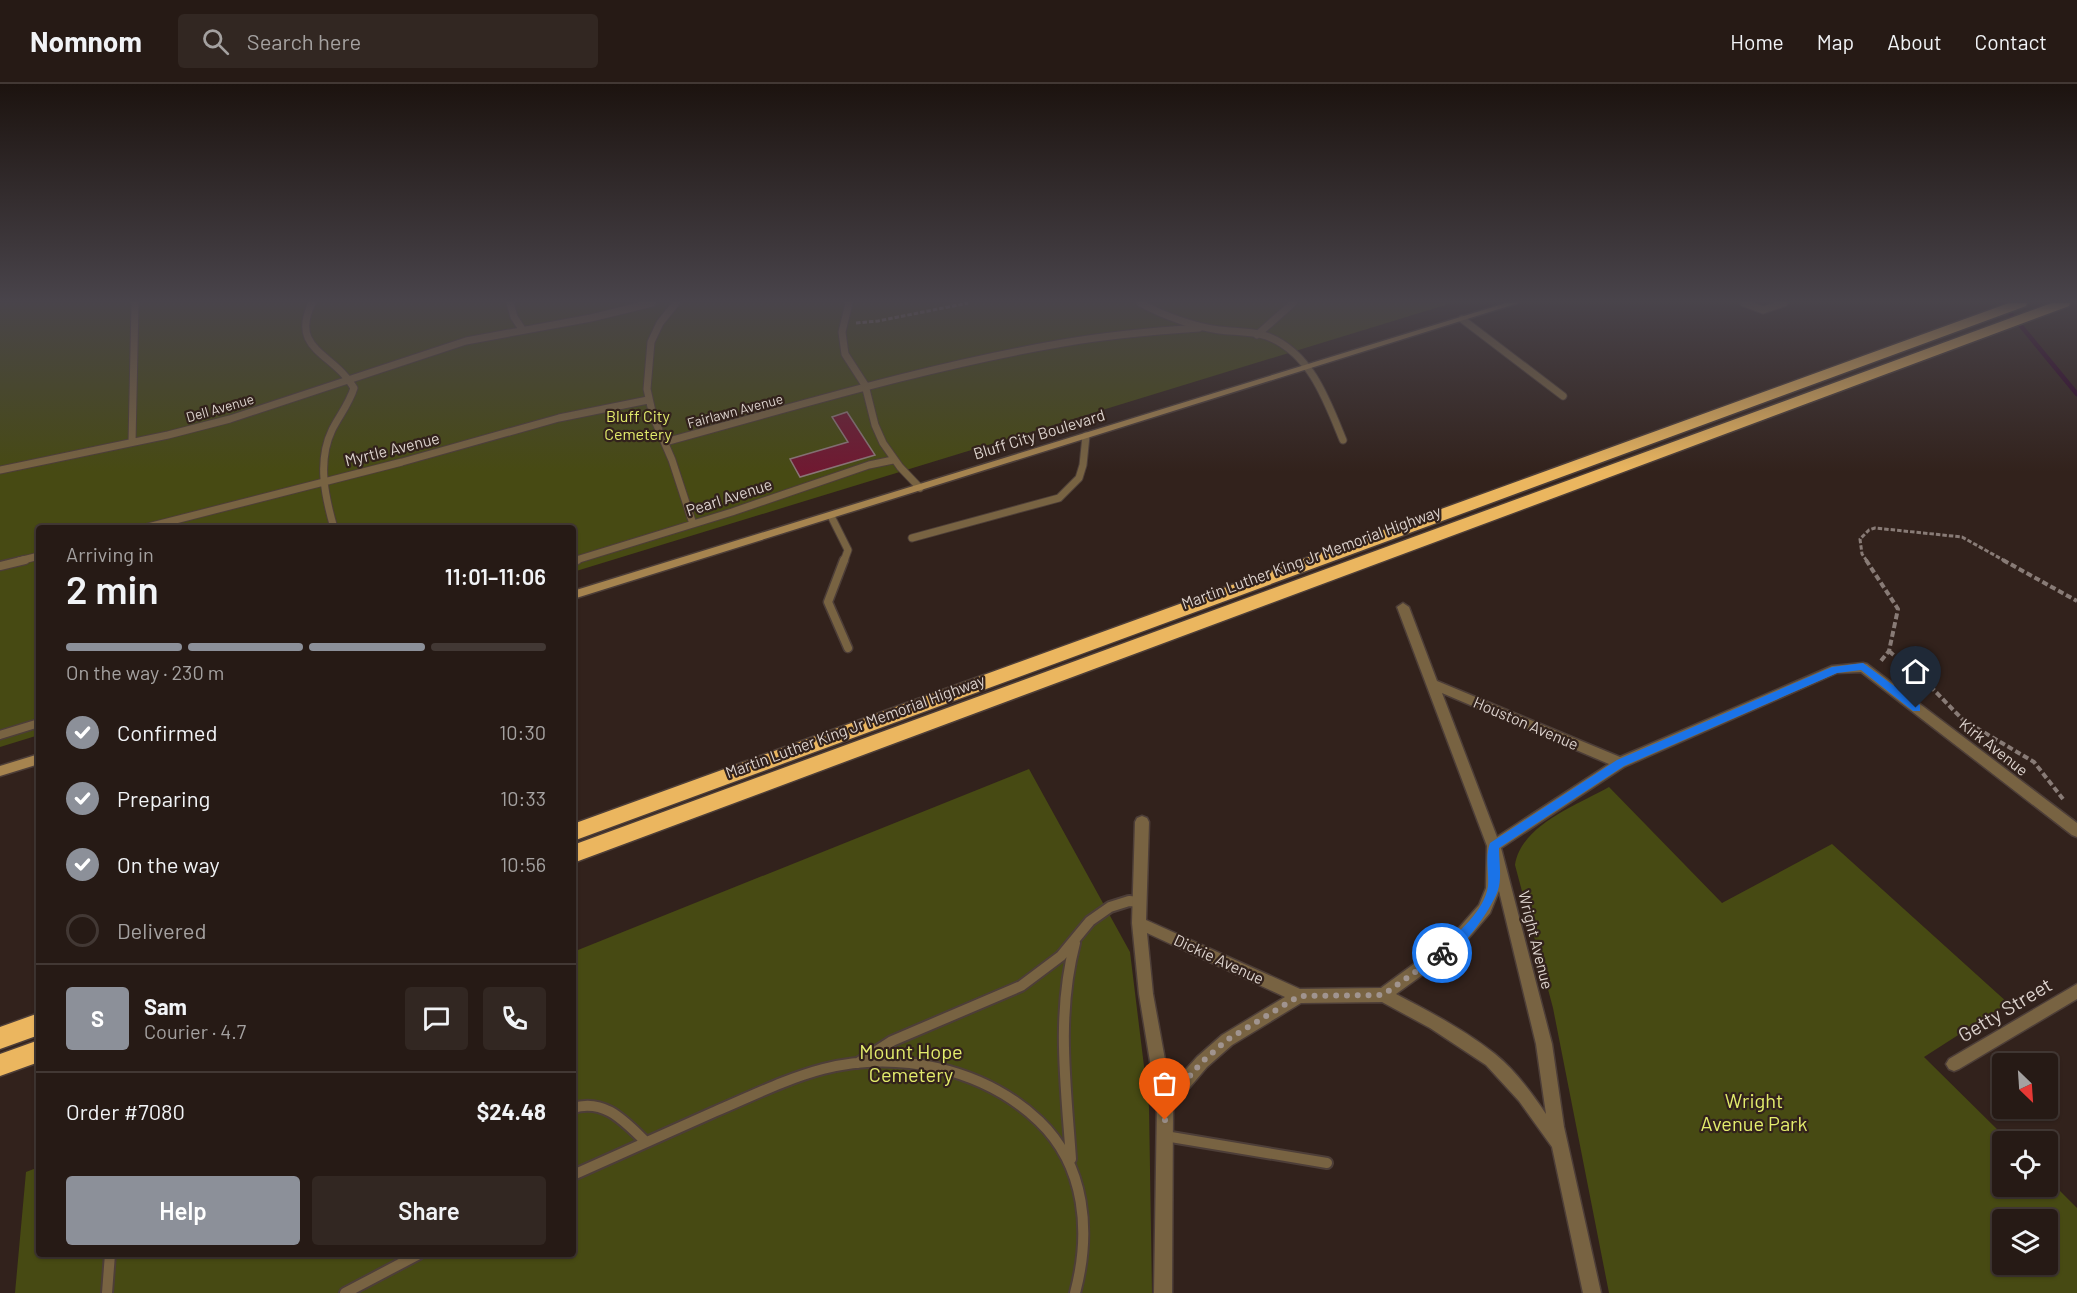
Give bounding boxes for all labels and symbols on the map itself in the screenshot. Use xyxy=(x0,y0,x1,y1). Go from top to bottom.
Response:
street label: Dell Avenue xyxy=(184,390,256,425)
street label: Fairlawn Avenue xyxy=(685,390,785,431)
street label: Bluff City Boulevard xyxy=(971,404,1107,463)
park label: Bluff City Cemetery xyxy=(604,406,672,443)
street label: Myrtle Avenue xyxy=(343,428,441,469)
street label: Pearl Avenue xyxy=(683,474,774,519)
street label: Martin Luther King Jr Memorial Highway xyxy=(1179,500,1444,612)
pin xyxy=(1890,646,1941,708)
street label: Martin Luther King Jr Memorial Highway xyxy=(723,669,988,781)
street label: Houston Avenue xyxy=(1471,692,1582,753)
street label: Kirk Avenue xyxy=(1956,714,2032,779)
street label: Wright Avenue xyxy=(1515,889,1558,991)
courier xyxy=(1412,923,1472,983)
street label: Dickie Avenue xyxy=(1171,929,1267,988)
street label: Getty Street xyxy=(1953,972,2056,1047)
park label: Mount Hope Cemetery xyxy=(859,1039,963,1086)
north arrow xyxy=(1992,1053,2058,1119)
pin xyxy=(1139,1058,1190,1120)
park label: Wright Avenue Park xyxy=(1701,1088,1807,1135)

